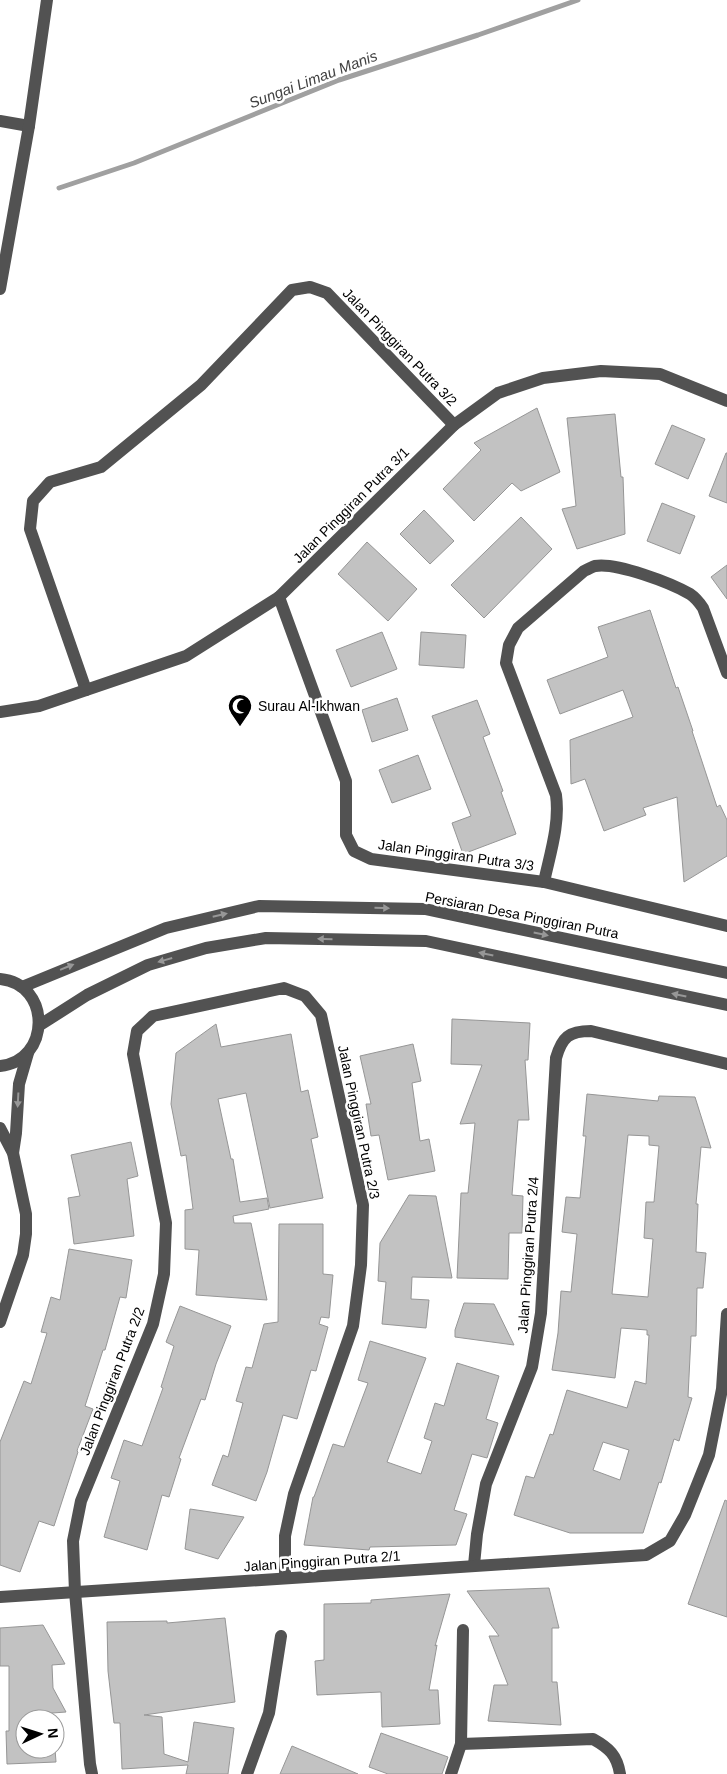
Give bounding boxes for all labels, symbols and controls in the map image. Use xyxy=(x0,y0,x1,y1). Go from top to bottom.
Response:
water label: Sungai Limau Manis xyxy=(247,47,380,111)
street label: Jalan Pinggiran Putra 3/2 xyxy=(340,285,461,409)
street label: Jalan Pinggiran Putra 3/1 xyxy=(290,444,412,566)
mosque icon: Surau Al-Ikhwan xyxy=(227,693,253,727)
place label: Surau Al-Ikhwan xyxy=(258,698,360,714)
street label: Jalan Pinggiran Putra 3/3 xyxy=(377,836,535,874)
street label: Persiaran Desa Pinggiran Putra xyxy=(424,888,620,942)
one-way arrow xyxy=(374,905,390,913)
one-way arrow xyxy=(213,911,228,919)
one-way arrow xyxy=(534,930,549,938)
one-way arrow xyxy=(317,935,333,943)
one-way arrow xyxy=(479,950,494,958)
one-way arrow xyxy=(158,957,173,965)
one-way arrow xyxy=(60,963,74,971)
one-way arrow xyxy=(672,991,687,999)
street label: Jalan Pinggiran Putra 2/3 xyxy=(335,1043,383,1201)
one-way arrow xyxy=(14,1093,22,1109)
street label: Jalan Pinggiran Putra 2/4 xyxy=(515,1176,541,1334)
street label: Jalan Pinggiran Putra 2/2 xyxy=(76,1305,148,1457)
street label: Jalan Pinggiran Putra 2/1 xyxy=(243,1548,401,1574)
north arrow xyxy=(15,1709,65,1759)
text: N xyxy=(45,1727,61,1739)

